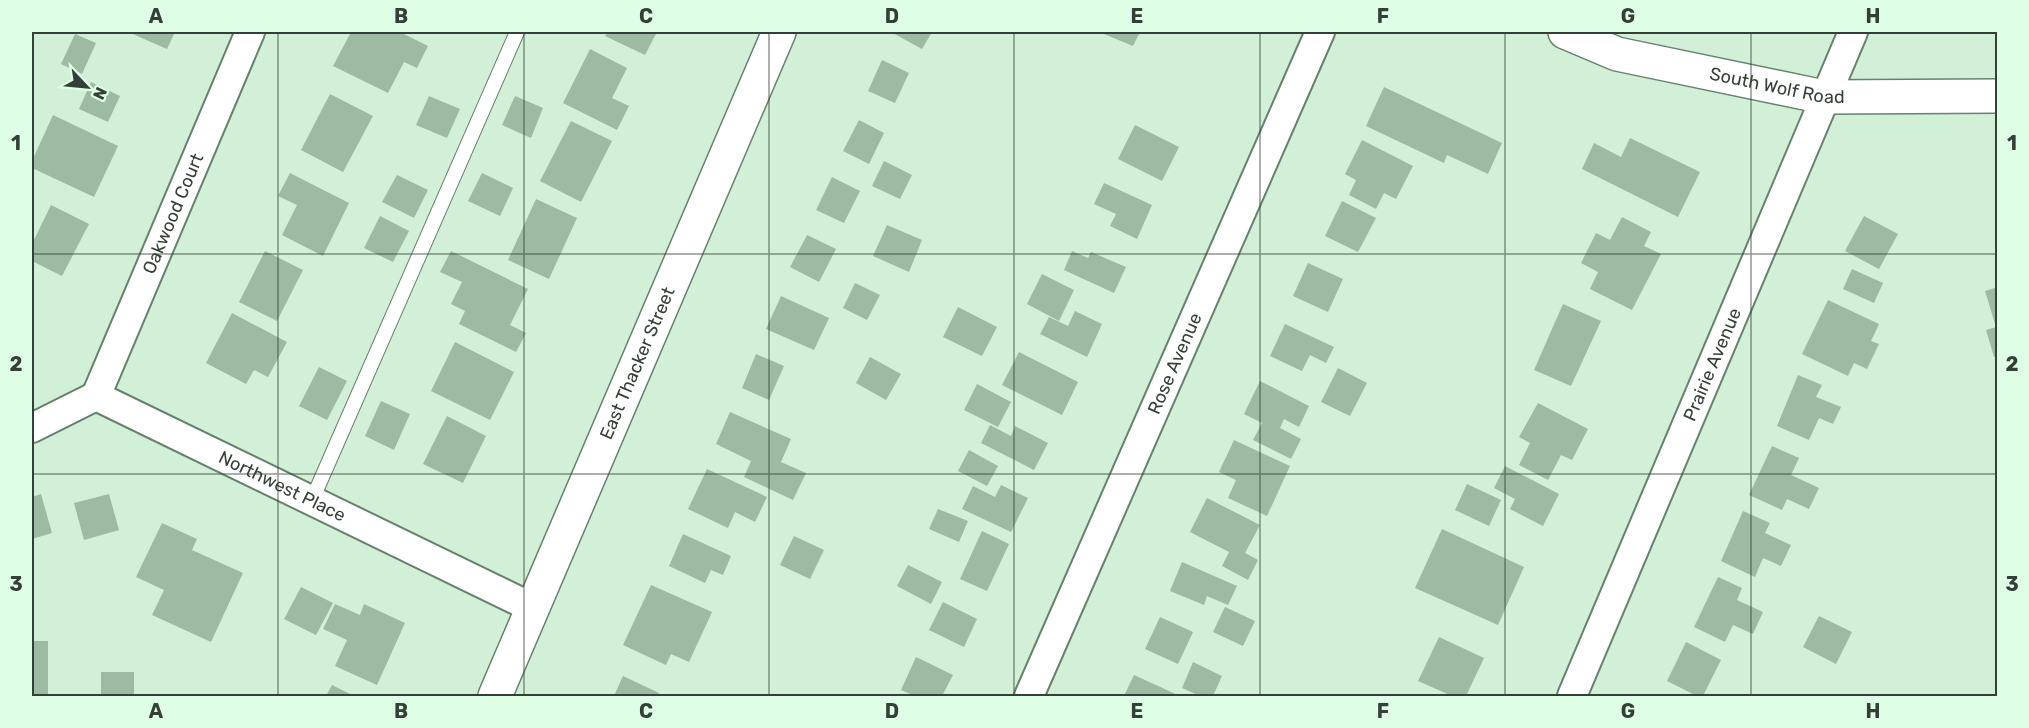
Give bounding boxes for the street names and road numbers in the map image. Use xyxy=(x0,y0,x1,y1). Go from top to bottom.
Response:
street label: South Wolf Road xyxy=(1708,63,1845,108)
street label: Oakwood Court xyxy=(138,150,208,277)
street label: East Thacker Street xyxy=(595,284,680,443)
street label: Prairie Avenue xyxy=(1679,305,1746,424)
street label: Rose Avenue xyxy=(1143,309,1207,418)
street label: Northwest Place xyxy=(215,446,349,526)

